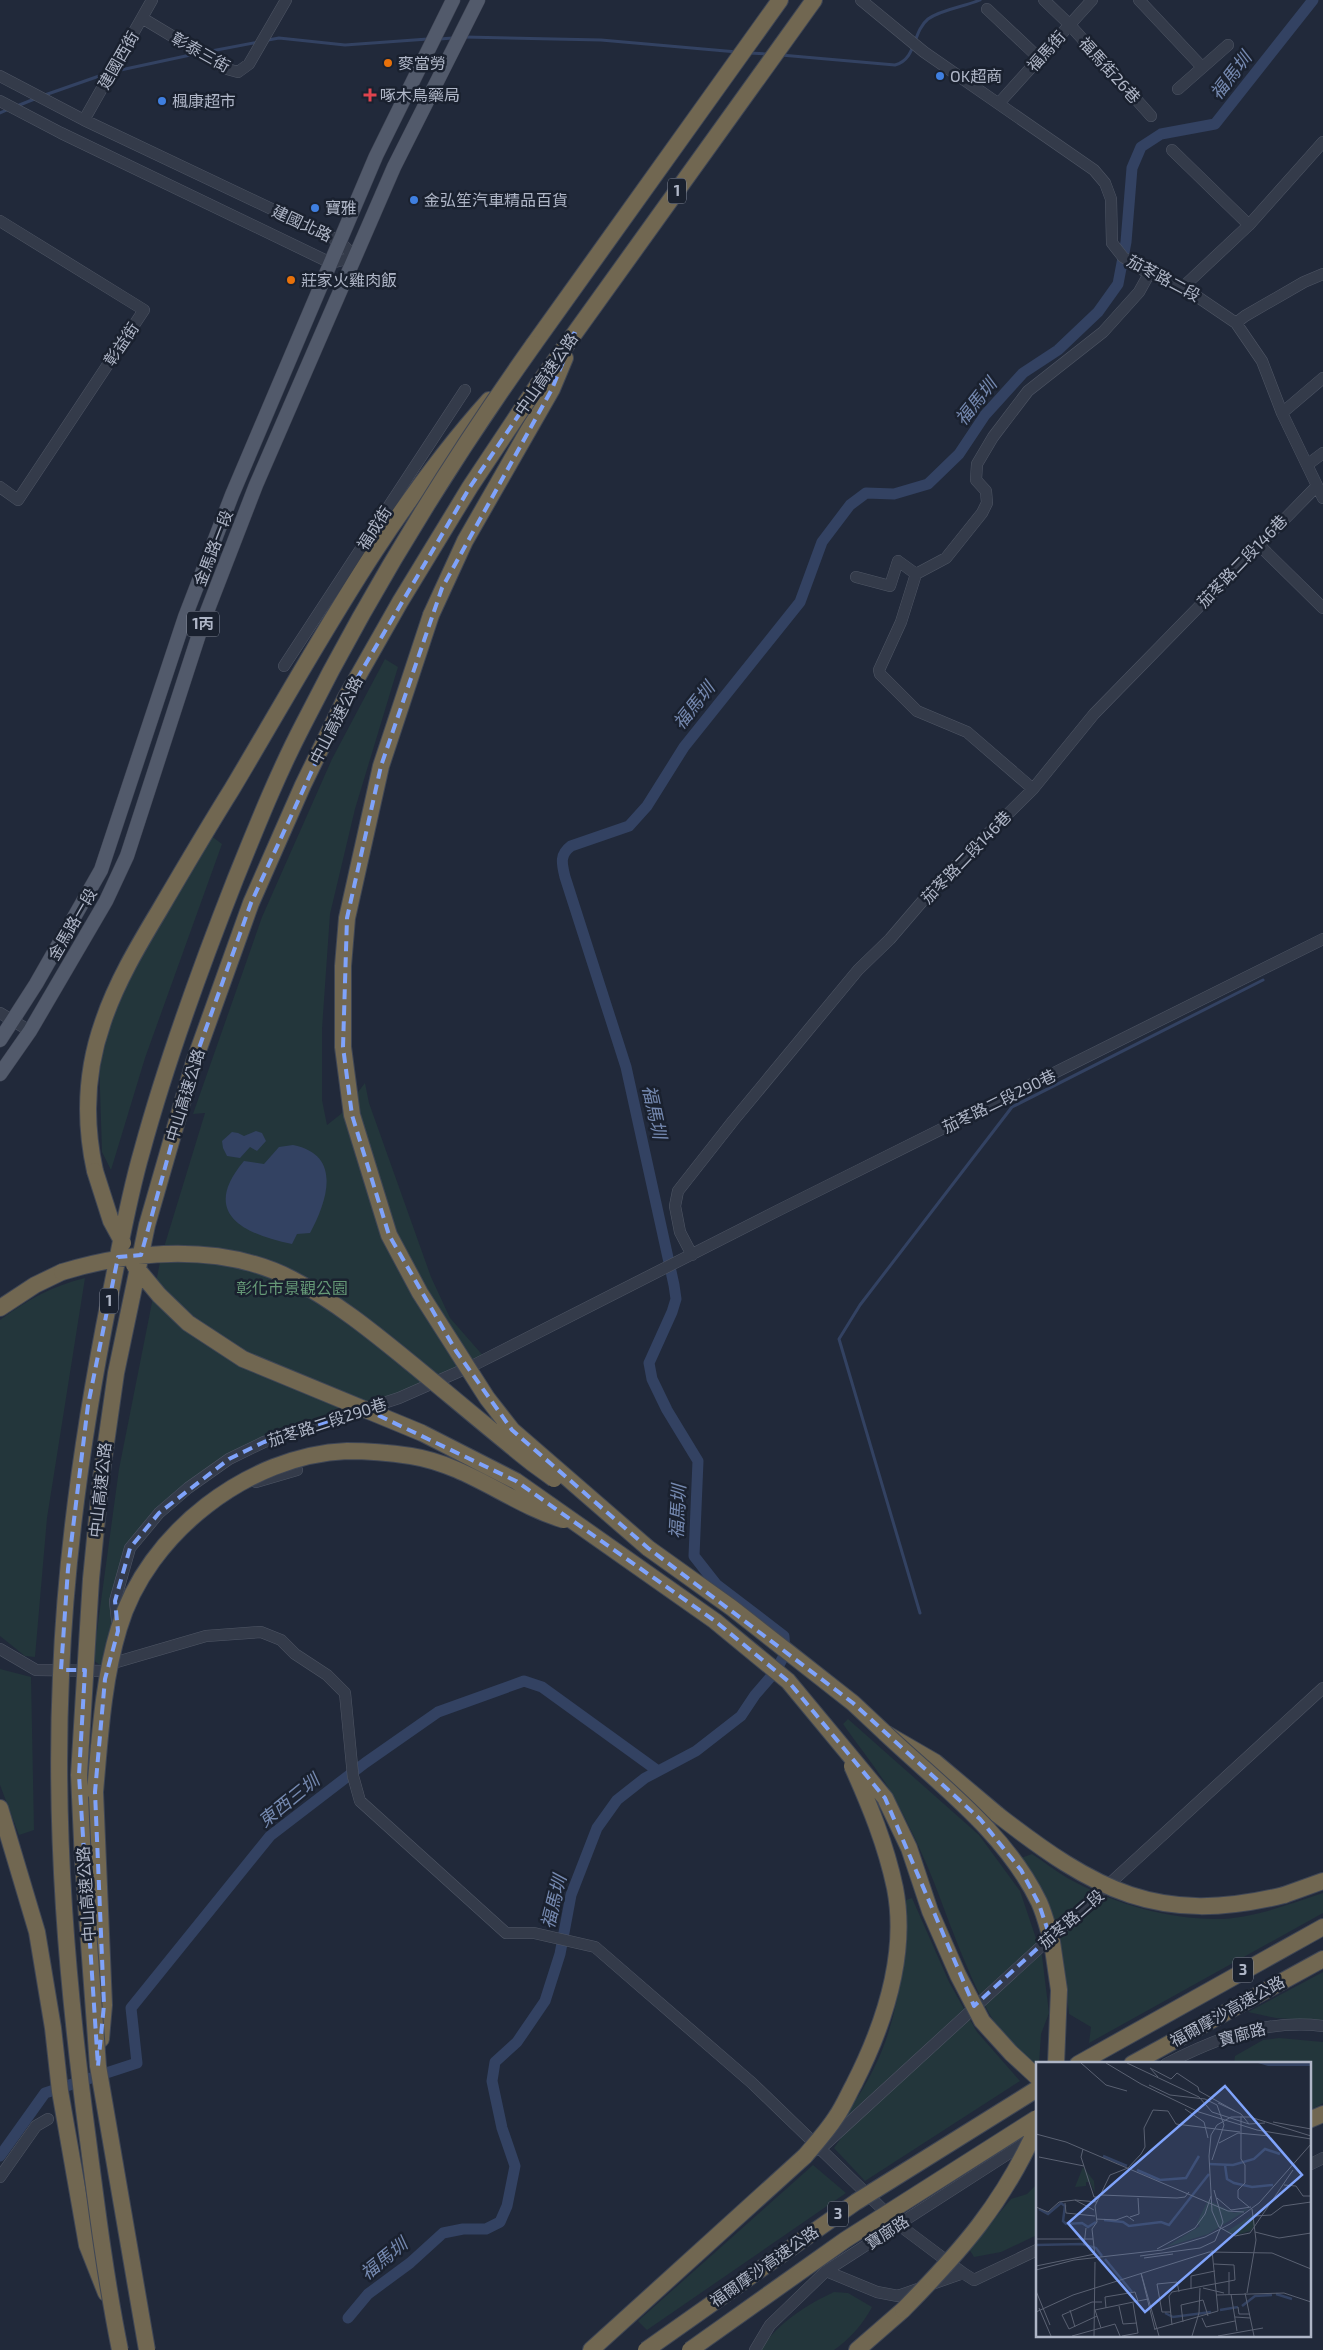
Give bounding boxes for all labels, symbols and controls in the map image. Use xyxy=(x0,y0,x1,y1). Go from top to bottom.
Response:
street label: 福馬街 xyxy=(1023,26,1069,75)
street label: 建國西街 xyxy=(93,27,142,92)
street label: 彰泰三街 xyxy=(169,28,234,75)
street label: 福馬街26巷 xyxy=(1076,33,1145,107)
water label: 福馬圳 xyxy=(1205,45,1257,103)
place label: 麥當勞 xyxy=(398,53,446,72)
marker: 麥當勞 xyxy=(382,57,394,69)
place label: OK超商 xyxy=(950,66,1002,85)
marker: OK超商 xyxy=(934,70,946,82)
place label: 啄木鳥藥局 xyxy=(380,85,460,104)
marker: 啄木鳥藥局 xyxy=(364,89,376,101)
place label: 楓康超市 xyxy=(172,91,236,110)
marker: 楓康超市 xyxy=(156,95,168,107)
road number: 1 xyxy=(668,178,686,204)
place label: 金弘笙汽車精品百貨 xyxy=(424,190,568,209)
marker: 金弘笙汽車精品百貨 xyxy=(408,194,420,206)
place label: 寶雅 xyxy=(325,198,357,217)
street label: 建國北路 xyxy=(269,200,335,245)
marker: 寶雅 xyxy=(309,202,321,214)
street label: 茄苳路二段 xyxy=(1124,250,1204,305)
place label: 莊家火雞肉飯 xyxy=(301,270,397,289)
marker: 莊家火雞肉飯 xyxy=(285,274,297,286)
street label: 彰益街 xyxy=(99,319,142,369)
street label: 中山高速公路 xyxy=(510,329,581,418)
water label: 福馬圳 xyxy=(950,371,1003,429)
street label: 福成街 xyxy=(353,502,395,553)
street label: 金馬路一段 xyxy=(189,507,236,589)
street label: 茄苳路二段146巷 xyxy=(1193,510,1291,611)
road number: 1丙 xyxy=(187,612,219,636)
street label: 中山高速公路 xyxy=(305,673,366,767)
water label: 福馬圳 xyxy=(668,675,721,733)
street label: 茄苳路二段146巷 xyxy=(917,806,1015,907)
street label: 金馬路一段 xyxy=(43,884,100,963)
street label: 中山高速公路 xyxy=(161,1046,208,1144)
street label: 茄苳路二段290巷 xyxy=(939,1065,1059,1136)
water label: 福馬圳 xyxy=(639,1083,672,1143)
park label: 彰化市景觀公園 xyxy=(236,1278,348,1297)
road number: 1 xyxy=(100,1288,118,1314)
street label: 茄苳路二段290巷 xyxy=(265,1393,389,1450)
street label: 中山高速公路 xyxy=(85,1441,114,1539)
water label: 福馬圳 xyxy=(665,1481,690,1539)
water label: 東西三圳 xyxy=(253,1767,326,1831)
street label: 中山高速公路 xyxy=(73,1845,98,1943)
water label: 福馬圳 xyxy=(536,1870,571,1931)
street label: 茄苳路二段 xyxy=(1034,1885,1107,1952)
road number: 3 xyxy=(1233,1958,1253,1982)
street label: 福爾摩沙高速公路 xyxy=(1166,1971,1287,2050)
street label: 寶廍路 xyxy=(1216,2018,1268,2049)
inset map xyxy=(1036,2062,1310,2338)
road number: 3 xyxy=(828,2202,848,2226)
street label: 寶廍路 xyxy=(861,2211,912,2253)
street label: 福爾摩沙高速公路 xyxy=(706,2221,822,2310)
water label: 福馬圳 xyxy=(355,2231,414,2284)

